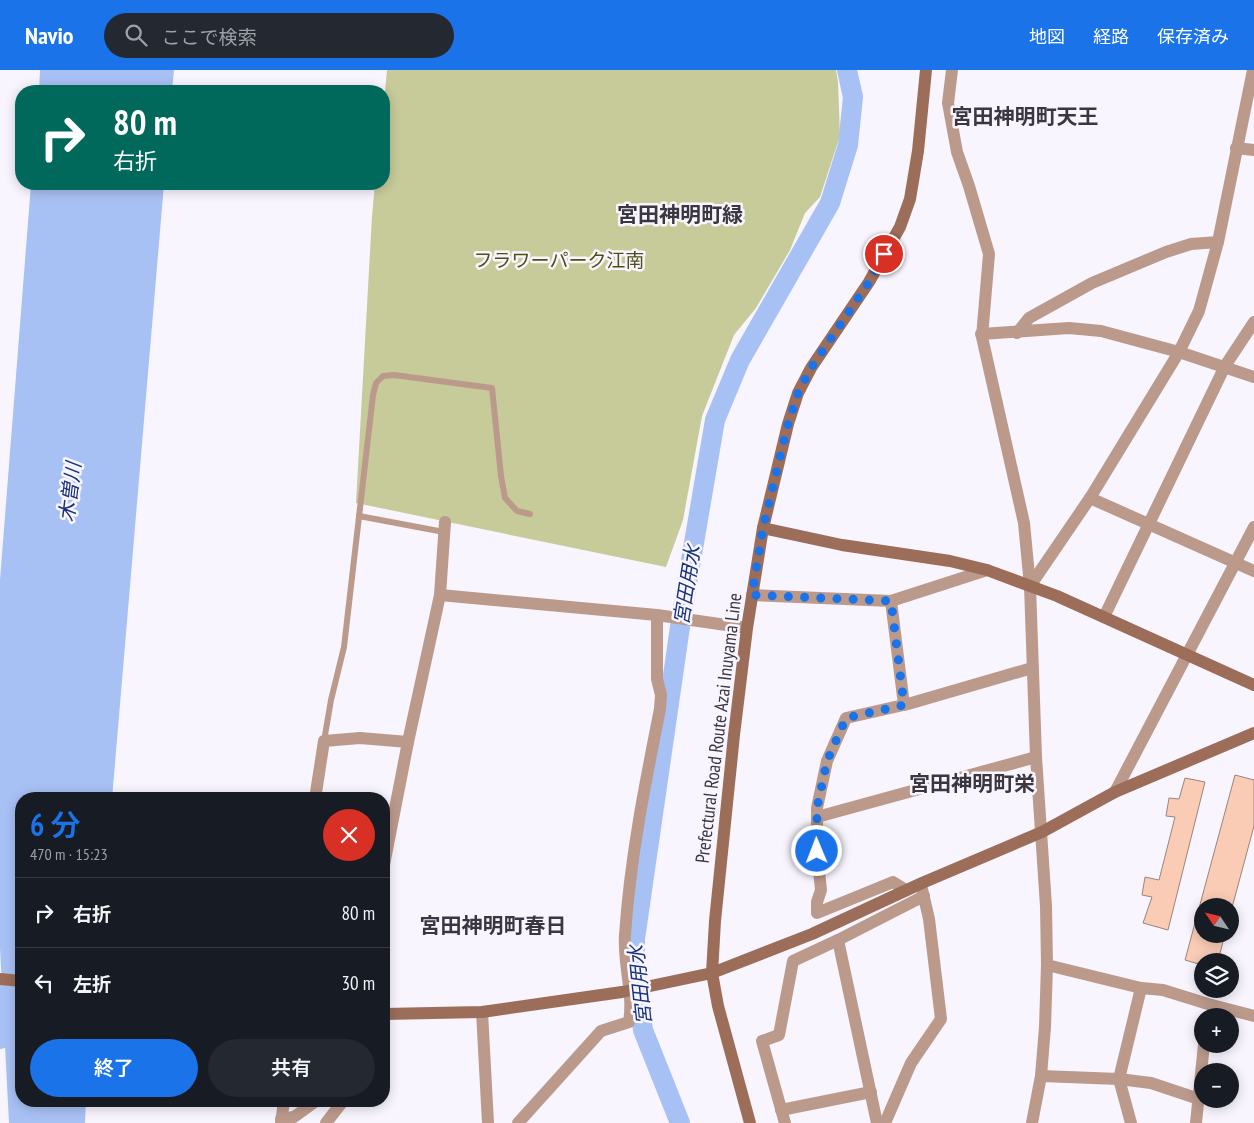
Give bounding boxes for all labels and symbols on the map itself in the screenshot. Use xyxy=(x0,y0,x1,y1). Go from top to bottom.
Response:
district label: 宮田神明町天王 xyxy=(952,103,1099,130)
district label: 宮田神明町緑 xyxy=(617,201,743,228)
pin xyxy=(863,233,905,275)
park label: フラワーパーク江南 xyxy=(474,248,644,272)
water label: 木曽川 xyxy=(53,459,87,523)
water label: 宮田用水 xyxy=(668,541,706,627)
street label: Prefectural Road Route Azai Inuyama Line xyxy=(690,591,747,864)
district label: 宮田神明町栄 xyxy=(909,770,1035,797)
position arrow xyxy=(790,824,842,876)
north arrow xyxy=(1194,898,1239,942)
district label: 宮田神明町春日 xyxy=(420,912,567,939)
water label: 宮田用水 xyxy=(623,942,657,1026)

